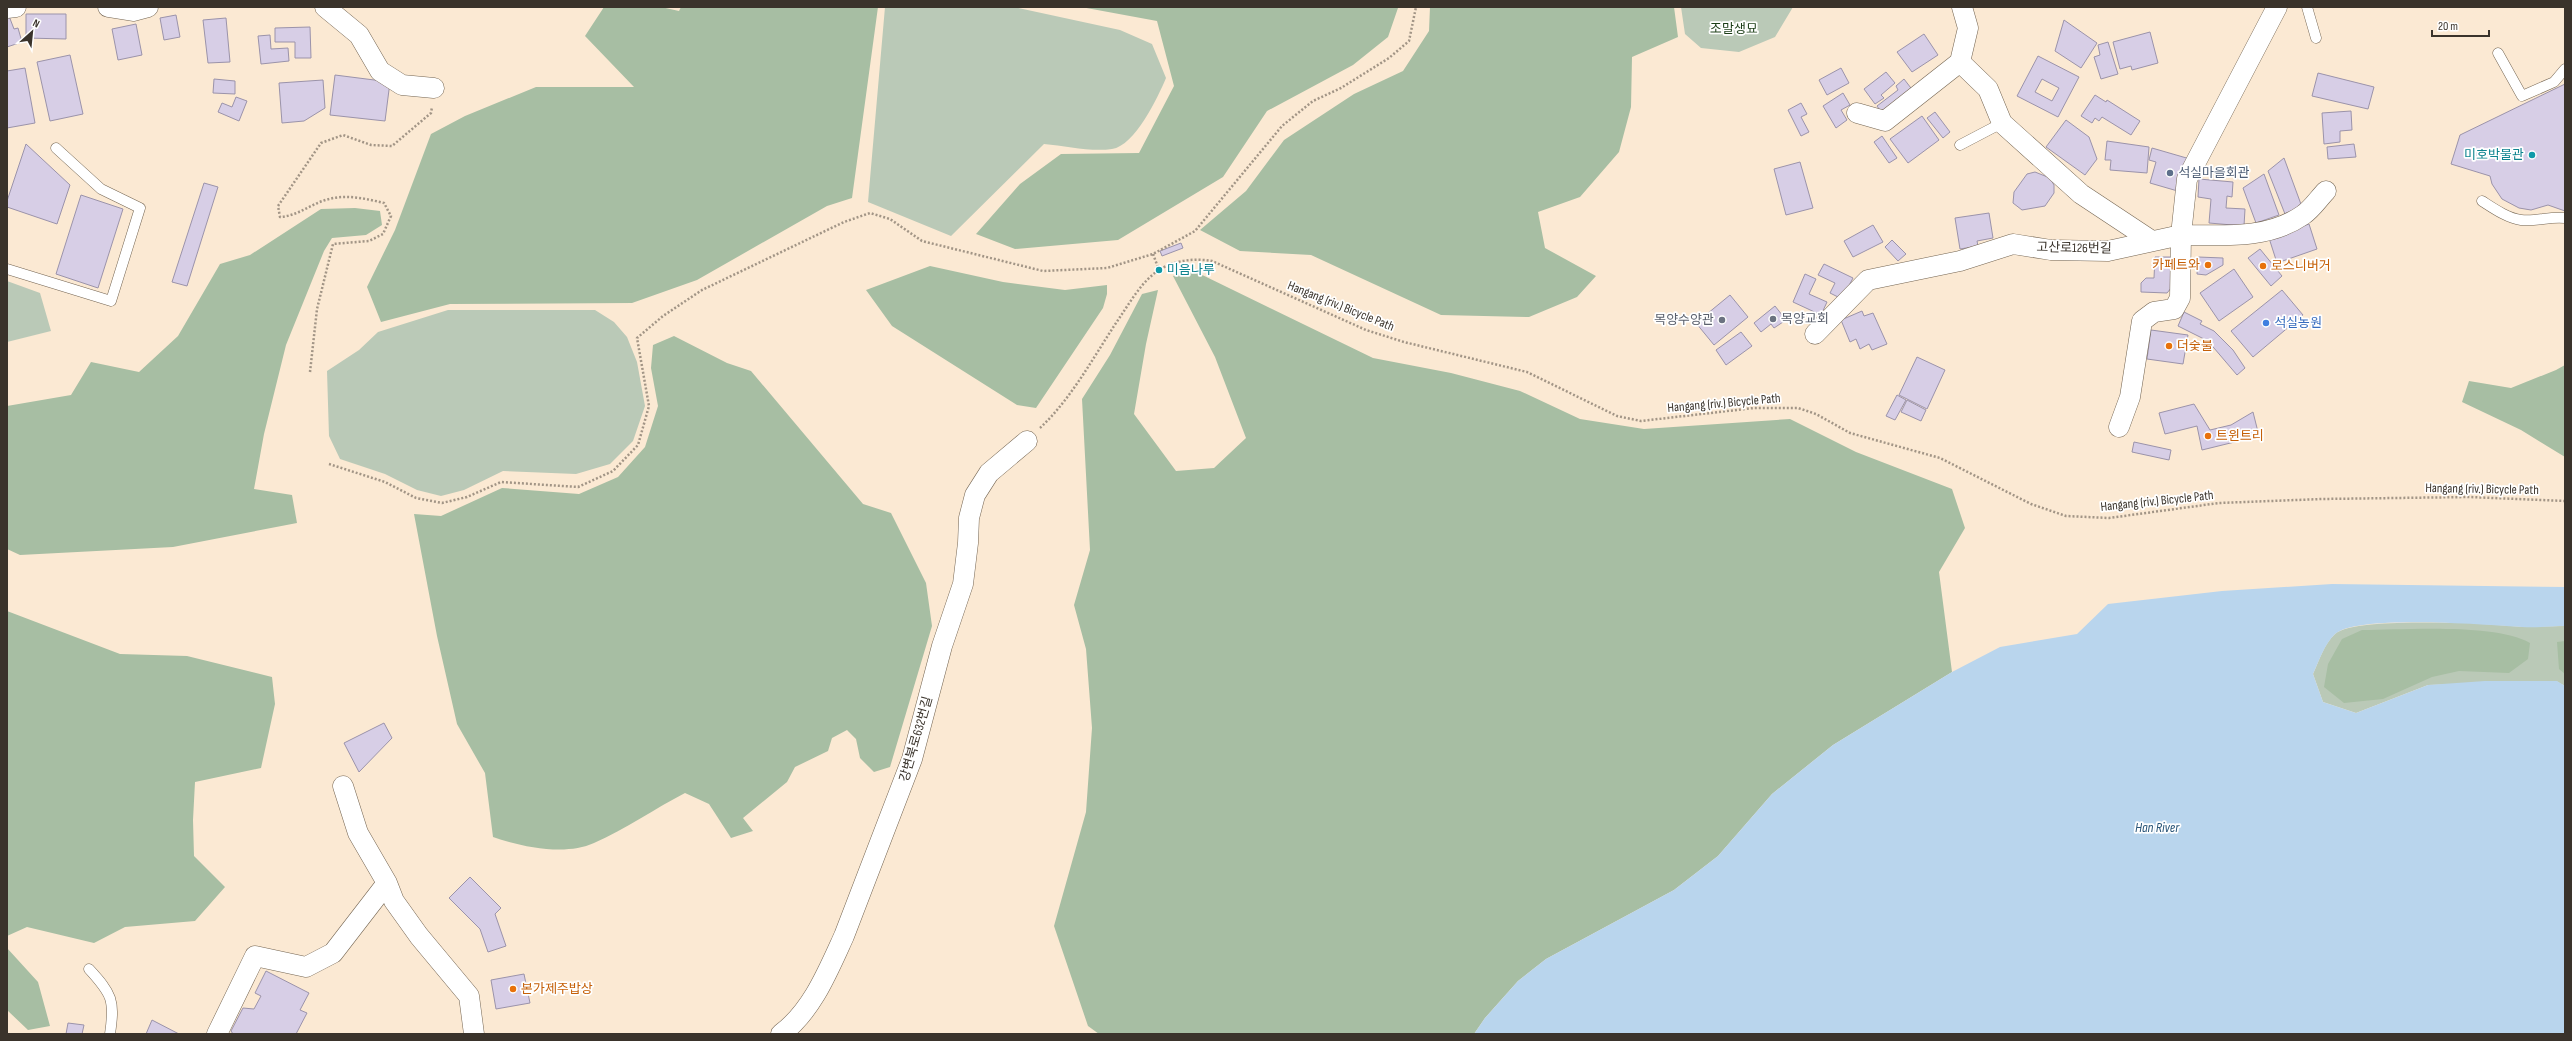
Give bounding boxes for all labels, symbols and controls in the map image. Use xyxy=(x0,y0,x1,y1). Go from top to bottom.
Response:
north arrow xyxy=(12,12,52,52)
scale bar xyxy=(2432,12,2489,38)
text: N xyxy=(31,16,42,31)
text: 20 m xyxy=(2438,19,2458,34)
park label: 조말생묘 xyxy=(1710,21,1758,37)
place label: 미호박물관 xyxy=(2464,147,2524,163)
marker: 미호박물관 xyxy=(2527,150,2537,160)
place label: 석실마을회관 xyxy=(2178,165,2250,181)
marker: 석실마을회관 xyxy=(2165,168,2175,178)
street label: 고산로126번길 xyxy=(2036,239,2112,257)
place label: 카페트와 xyxy=(2152,257,2200,273)
place label: 로스니버거 xyxy=(2271,258,2331,274)
marker: 카페트와 xyxy=(2203,260,2213,270)
marker: 로스니버거 xyxy=(2258,261,2268,271)
place label: 미음나루 xyxy=(1167,262,1215,278)
marker: 미음나루 xyxy=(1154,265,1164,275)
street label: Hangang (riv.) Bicycle Path xyxy=(1285,277,1397,335)
place label: 목양교회 xyxy=(1781,311,1829,327)
place label: 목양수양관 xyxy=(1654,312,1714,328)
marker: 목양교회 xyxy=(1768,314,1778,324)
marker: 목양수양관 xyxy=(1717,315,1727,325)
place label: 석실농원 xyxy=(2274,315,2322,331)
marker: 석실농원 xyxy=(2261,318,2271,328)
place label: 더숯불 xyxy=(2177,338,2213,354)
marker: 더숯불 xyxy=(2164,341,2174,351)
street label: Hangang (riv.) Bicycle Path xyxy=(1667,390,1781,416)
place label: 트윈트리 xyxy=(2216,428,2264,444)
marker: 트윈트리 xyxy=(2203,431,2213,441)
street label: Hangang (riv.) Bicycle Path xyxy=(2425,480,2539,498)
street label: Hangang (riv.) Bicycle Path xyxy=(2100,487,2214,515)
street label: 강변북로632번길 xyxy=(896,694,936,784)
water label: Han River xyxy=(2135,819,2180,836)
place label: 본가제주밥상 xyxy=(521,981,593,997)
marker: 본가제주밥상 xyxy=(508,984,518,994)

